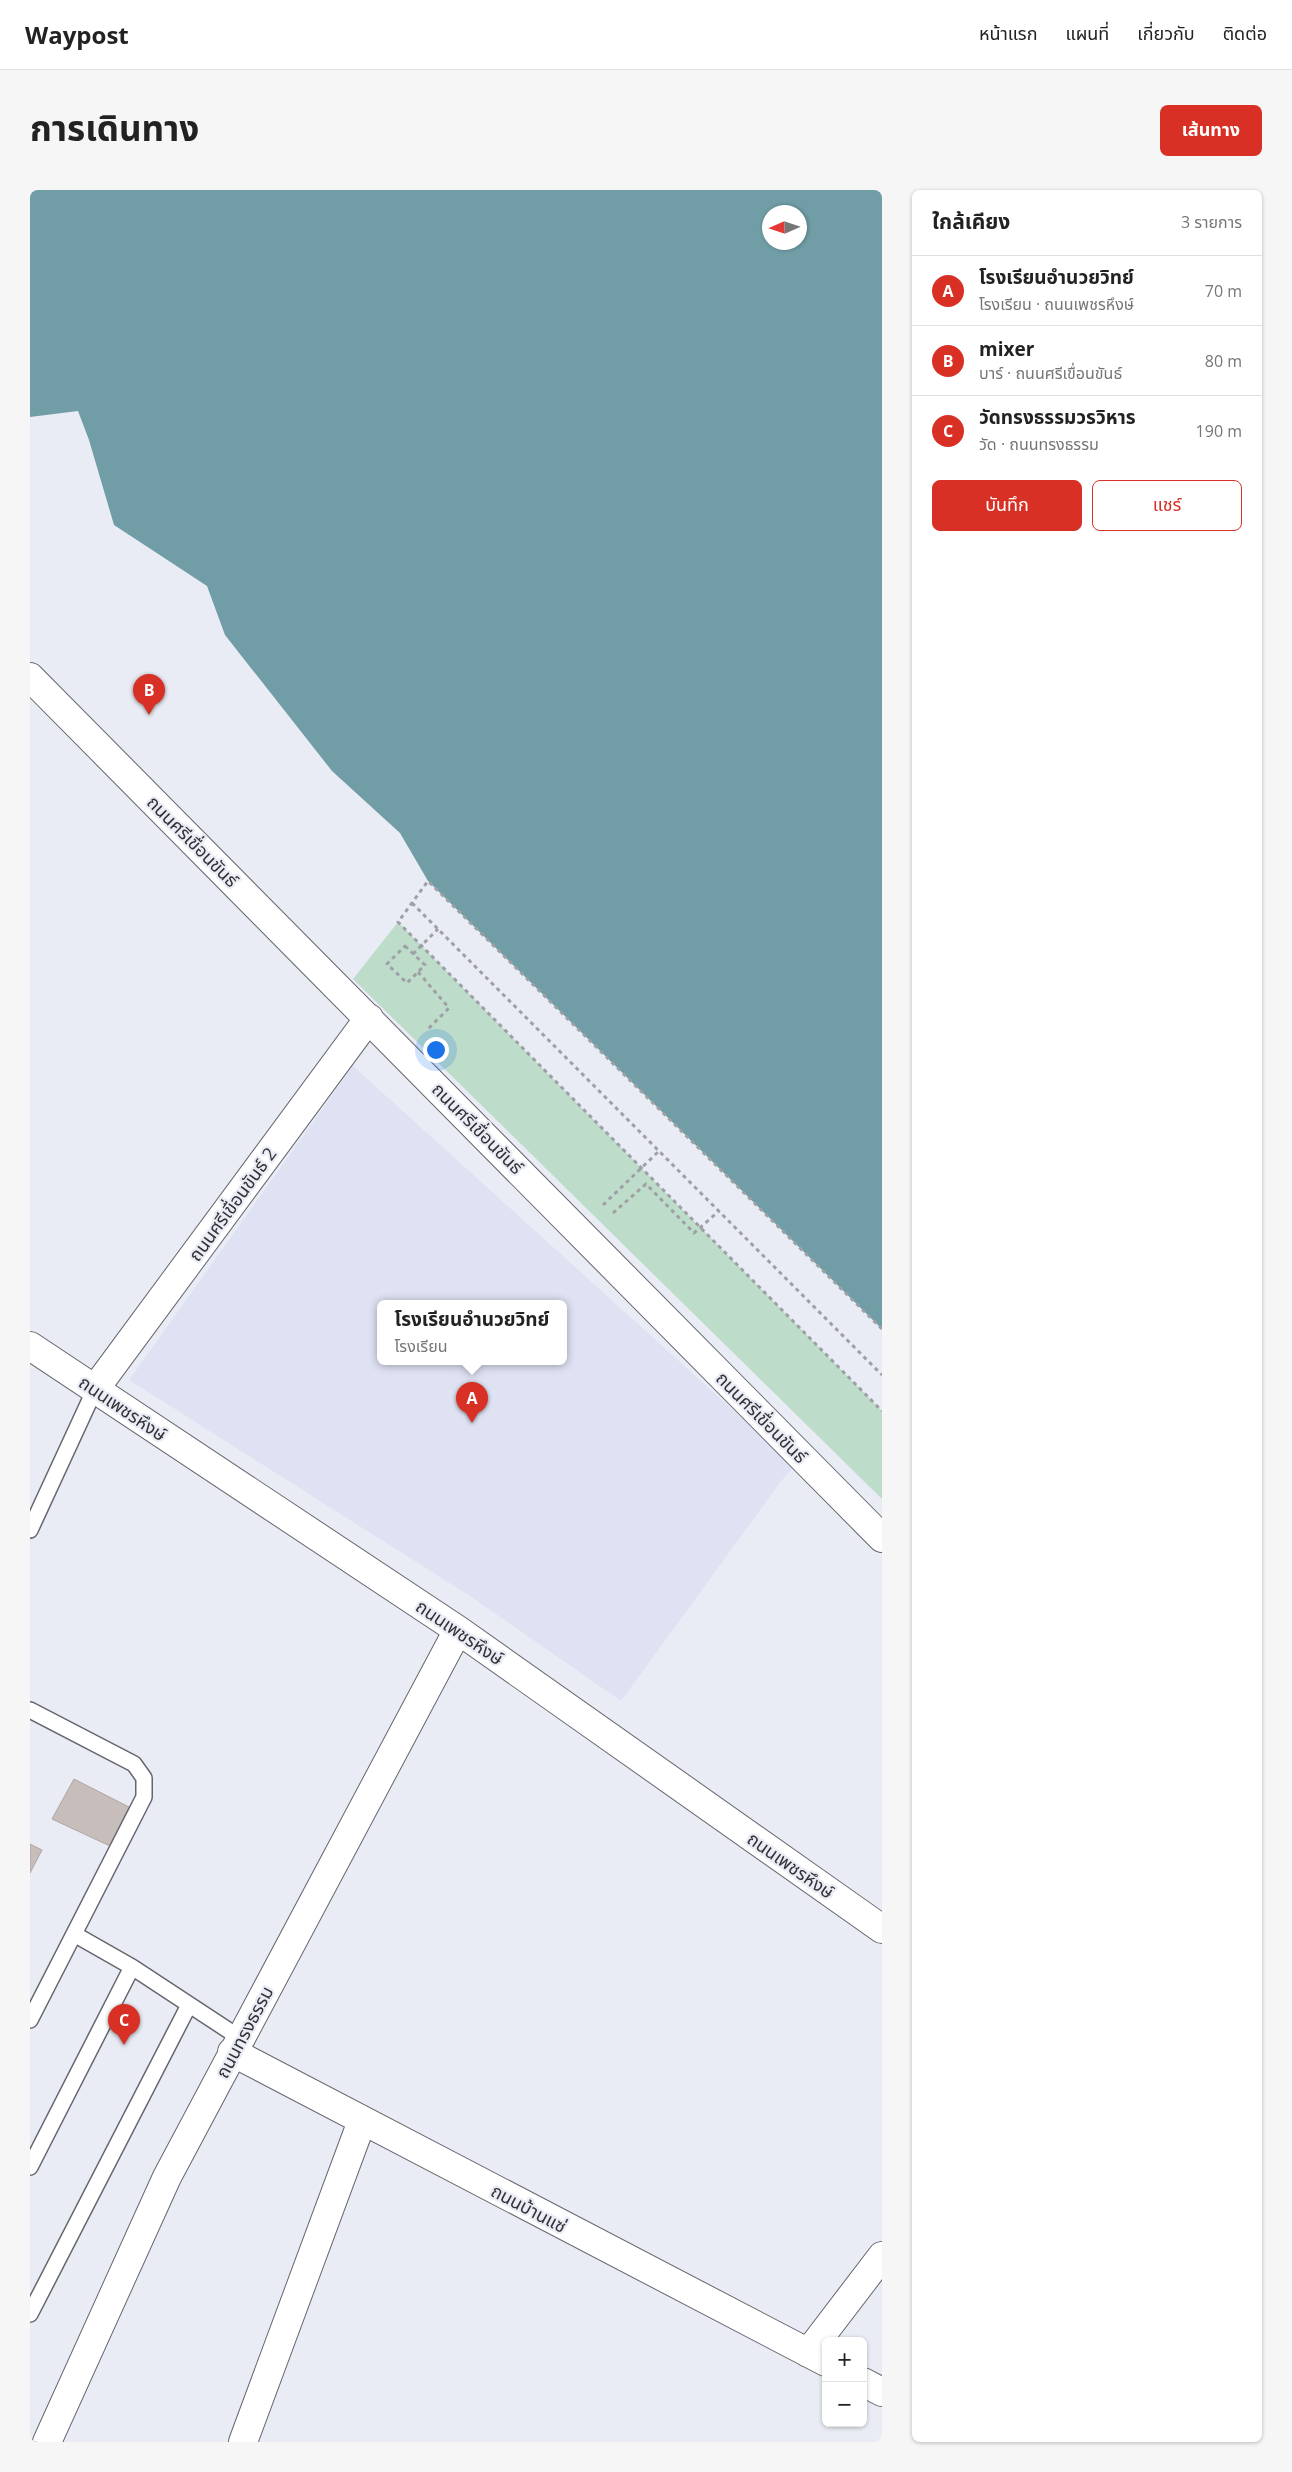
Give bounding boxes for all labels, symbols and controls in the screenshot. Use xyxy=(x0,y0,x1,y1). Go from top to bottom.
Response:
text: Waypost xyxy=(25,18,129,51)
text: หน้าแรก xyxy=(979,21,1037,45)
text: แผนที่ xyxy=(1065,21,1109,45)
text: เกี่ยวกับ xyxy=(1137,21,1195,45)
text: ติดต่อ xyxy=(1223,21,1267,45)
text: การเดินทาง xyxy=(30,104,199,151)
button: เส้นทาง xyxy=(1160,105,1262,156)
north arrow xyxy=(762,205,807,250)
text: ใกล้เคียง xyxy=(932,207,1010,235)
text: 3 รายการ xyxy=(1181,211,1242,233)
text: โรงเรียนอำนวยวิทย์ xyxy=(979,264,1134,290)
text: A xyxy=(942,280,954,302)
text: 70 m xyxy=(1205,280,1242,302)
text: โรงเรียน · ถนนเพชรหึงษ์ xyxy=(979,293,1134,315)
text: mixer xyxy=(979,336,1034,362)
text: B xyxy=(943,350,953,372)
text: 80 m xyxy=(1205,350,1242,372)
text: บาร์ · ถนนศรีเขื่อนขันธ์ xyxy=(979,362,1122,384)
text: วัดทรงธรรมวรวิหาร xyxy=(979,404,1136,430)
text: C xyxy=(943,420,953,442)
text: 190 m xyxy=(1196,420,1242,442)
text: วัด · ถนนทรงธรรม xyxy=(979,433,1099,455)
button: บันทึก xyxy=(932,480,1082,531)
button: แชร์ xyxy=(1092,480,1242,531)
pin: B xyxy=(133,674,165,715)
street label: ถนนศรีเขื่อนขันธ์ xyxy=(142,790,244,892)
your location xyxy=(423,1037,449,1063)
street label: ถนนศรีเขื่อนขันธ์ xyxy=(427,1077,529,1179)
street label: ถนนศรีเขื่อนขันธ์ 2 xyxy=(183,1142,281,1266)
popup xyxy=(377,1300,567,1365)
text: โรงเรียนอำนวยวิทย์ xyxy=(395,1306,549,1332)
text: โรงเรียน xyxy=(395,1335,447,1357)
street label: ถนนศรีเขื่อนขันธ์ xyxy=(711,1366,813,1468)
street label: ถนนเพชรหึงษ์ xyxy=(74,1370,172,1446)
pin: A xyxy=(456,1382,488,1423)
street label: ถนนเพชรหึงษ์ xyxy=(411,1594,509,1670)
street label: ถนนเพชรหึงษ์ xyxy=(743,1826,839,1904)
street label: ถนนทรงธรรม xyxy=(210,1982,278,2082)
pin: C xyxy=(108,2004,140,2045)
street label: ถนนบ้านแซ่ xyxy=(487,2178,571,2238)
map controls xyxy=(822,2337,867,2427)
button: + xyxy=(822,2337,867,2382)
button: − xyxy=(822,2382,867,2427)

